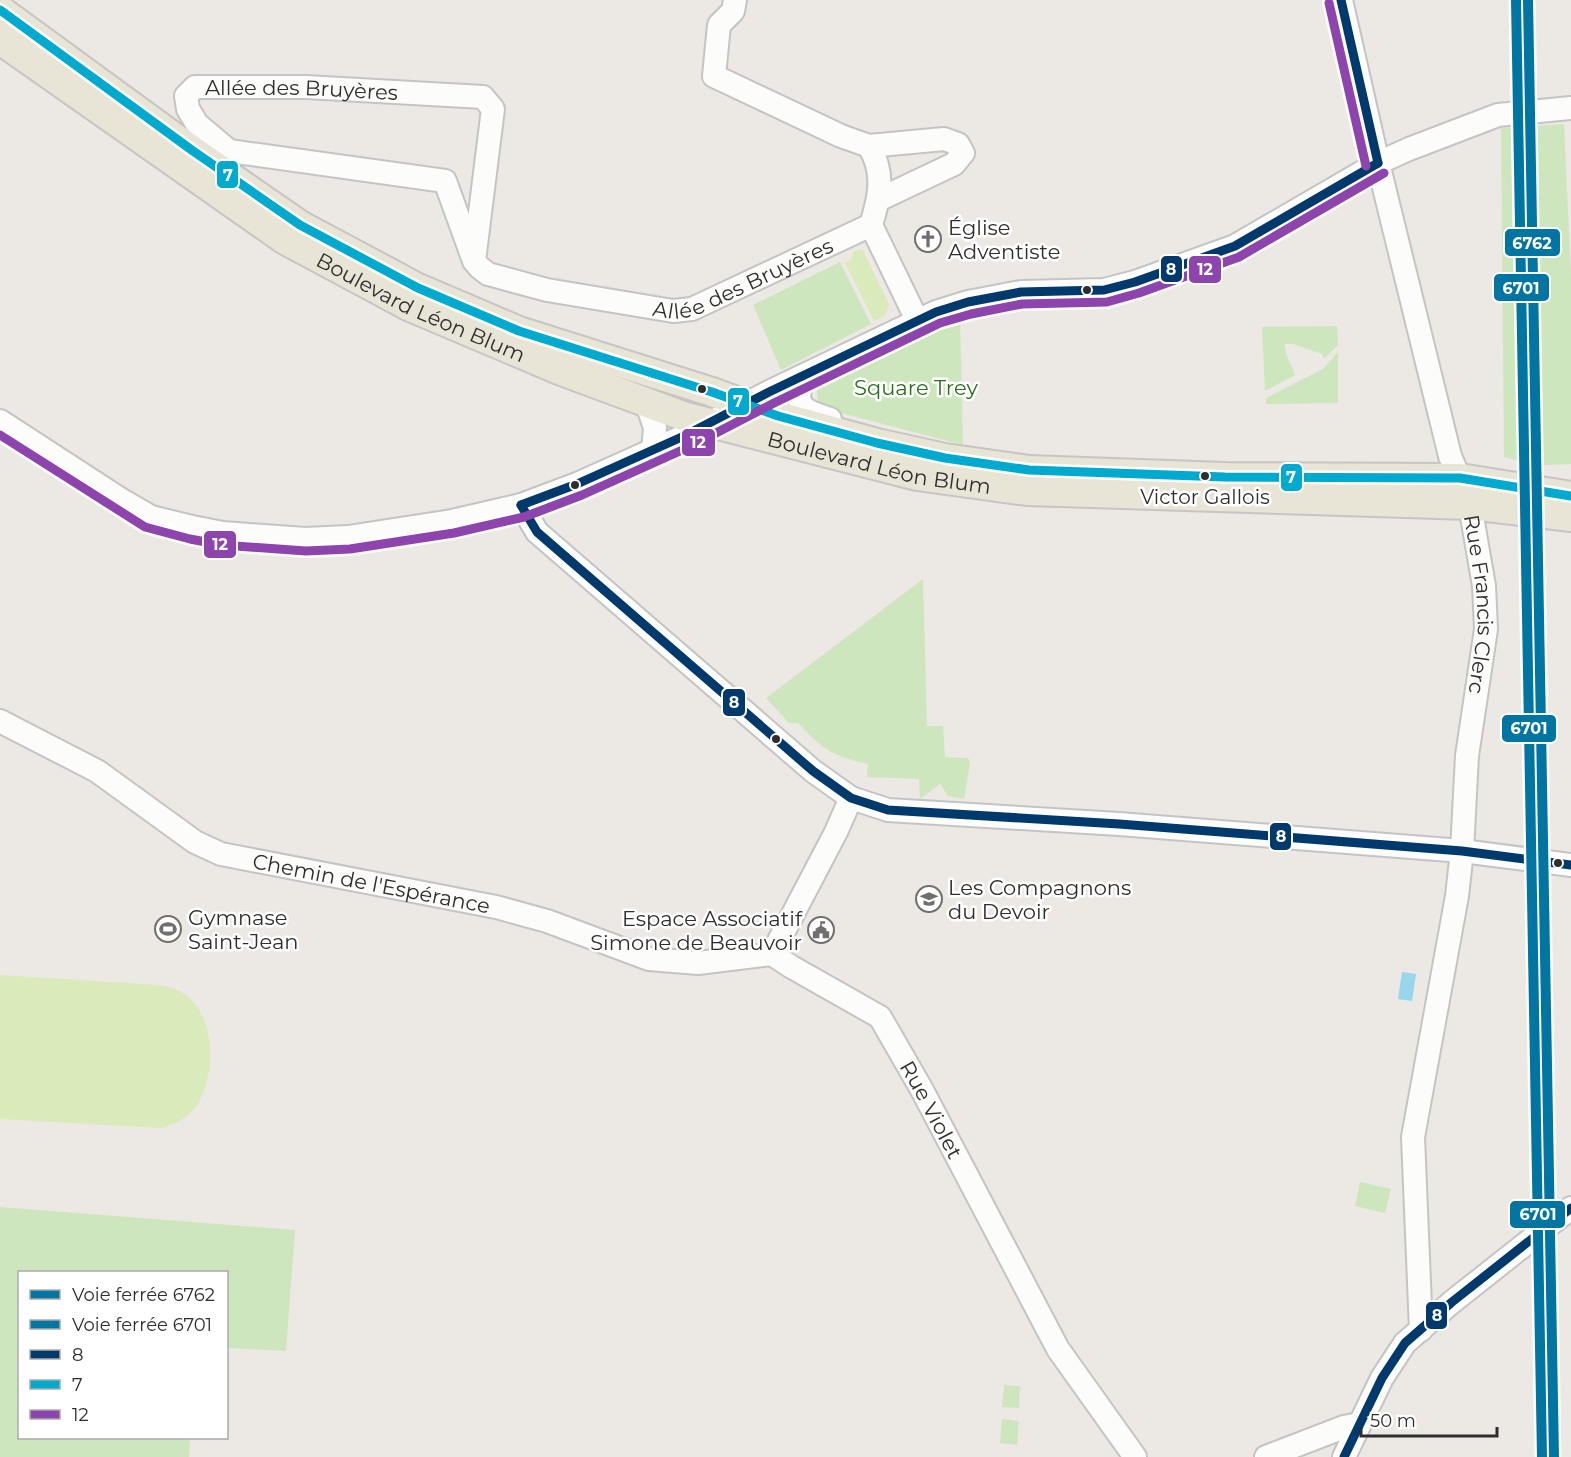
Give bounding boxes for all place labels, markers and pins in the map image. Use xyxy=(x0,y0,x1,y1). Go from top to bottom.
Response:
place label: Église Adventiste xyxy=(948,215,1060,264)
church icon: Église Adventiste xyxy=(913,224,943,254)
unlabelled marker xyxy=(1081,284,1093,296)
unlabelled marker xyxy=(696,383,708,395)
marker: Victor Gallois xyxy=(1199,470,1211,482)
unlabelled marker xyxy=(569,479,581,491)
place label: Victor Gallois xyxy=(1140,485,1270,509)
unlabelled marker xyxy=(770,733,782,745)
unlabelled marker xyxy=(1552,857,1564,869)
place label: Les Compagnons du Devoir xyxy=(948,875,1131,924)
school or university icon: Les Compagnons du Devoir xyxy=(914,884,944,914)
place label: Gymnase Saint-Jean xyxy=(188,905,299,954)
place label: Espace Associatif Simone de Beauvoir xyxy=(590,906,803,955)
sports icon: Gymnase Saint-Jean xyxy=(153,914,183,944)
public building icon: Espace Associatif Simone de Beauvoir xyxy=(806,915,836,945)

